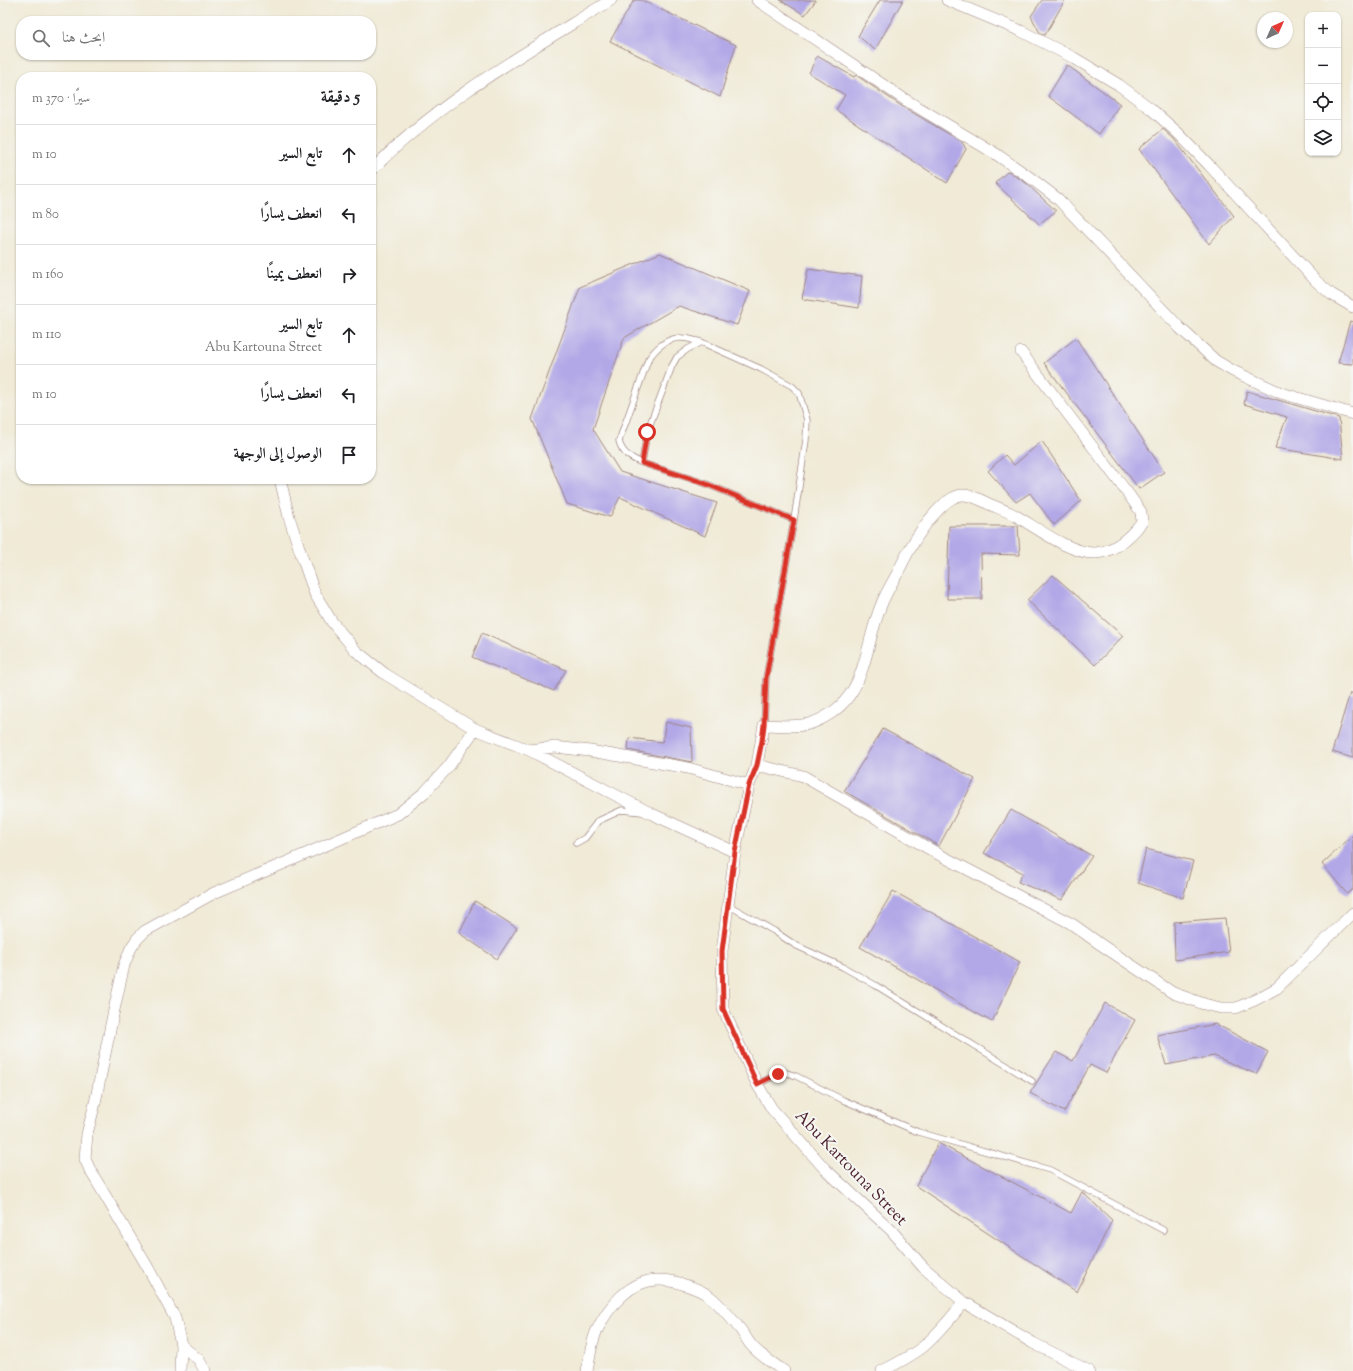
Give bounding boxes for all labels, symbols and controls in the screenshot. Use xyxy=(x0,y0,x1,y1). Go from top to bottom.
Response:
north arrow xyxy=(1257,12,1293,48)
map controls xyxy=(1305,12,1341,156)
button: + xyxy=(1305,12,1341,48)
search box xyxy=(16,16,376,60)
icon: search xyxy=(30,27,52,49)
text: ابحث هنا xyxy=(62,28,105,49)
button: − xyxy=(1305,48,1341,84)
button: locate xyxy=(1305,84,1341,120)
text: 5 دقيقة xyxy=(321,86,360,110)
text: سيرًا · 370 m xyxy=(32,90,90,108)
button: layers xyxy=(1305,120,1341,156)
text: تابع السير xyxy=(280,144,322,165)
icon: ahead xyxy=(338,144,360,166)
text: 10 m xyxy=(32,146,57,164)
text: انعطف يسارًا xyxy=(261,204,322,225)
icon: left xyxy=(338,204,360,226)
text: 80 m xyxy=(32,206,59,224)
text: انعطف يمينًا xyxy=(267,264,322,285)
icon: right xyxy=(338,264,360,286)
text: 160 m xyxy=(32,266,63,284)
text: تابع السير xyxy=(280,315,322,336)
icon: ahead xyxy=(338,324,360,346)
text: 110 m xyxy=(32,326,61,344)
text: Abu Kartouna Street xyxy=(205,339,322,357)
text: انعطف يسارًا xyxy=(261,384,322,405)
icon: left xyxy=(338,384,360,406)
text: 10 m xyxy=(32,386,57,404)
route start xyxy=(638,423,656,441)
text: الوصول إلى الوجهة xyxy=(233,444,322,465)
icon: arrive xyxy=(338,444,360,466)
route end xyxy=(769,1065,787,1083)
street label: Abu Kartouna Street xyxy=(789,1105,912,1232)

